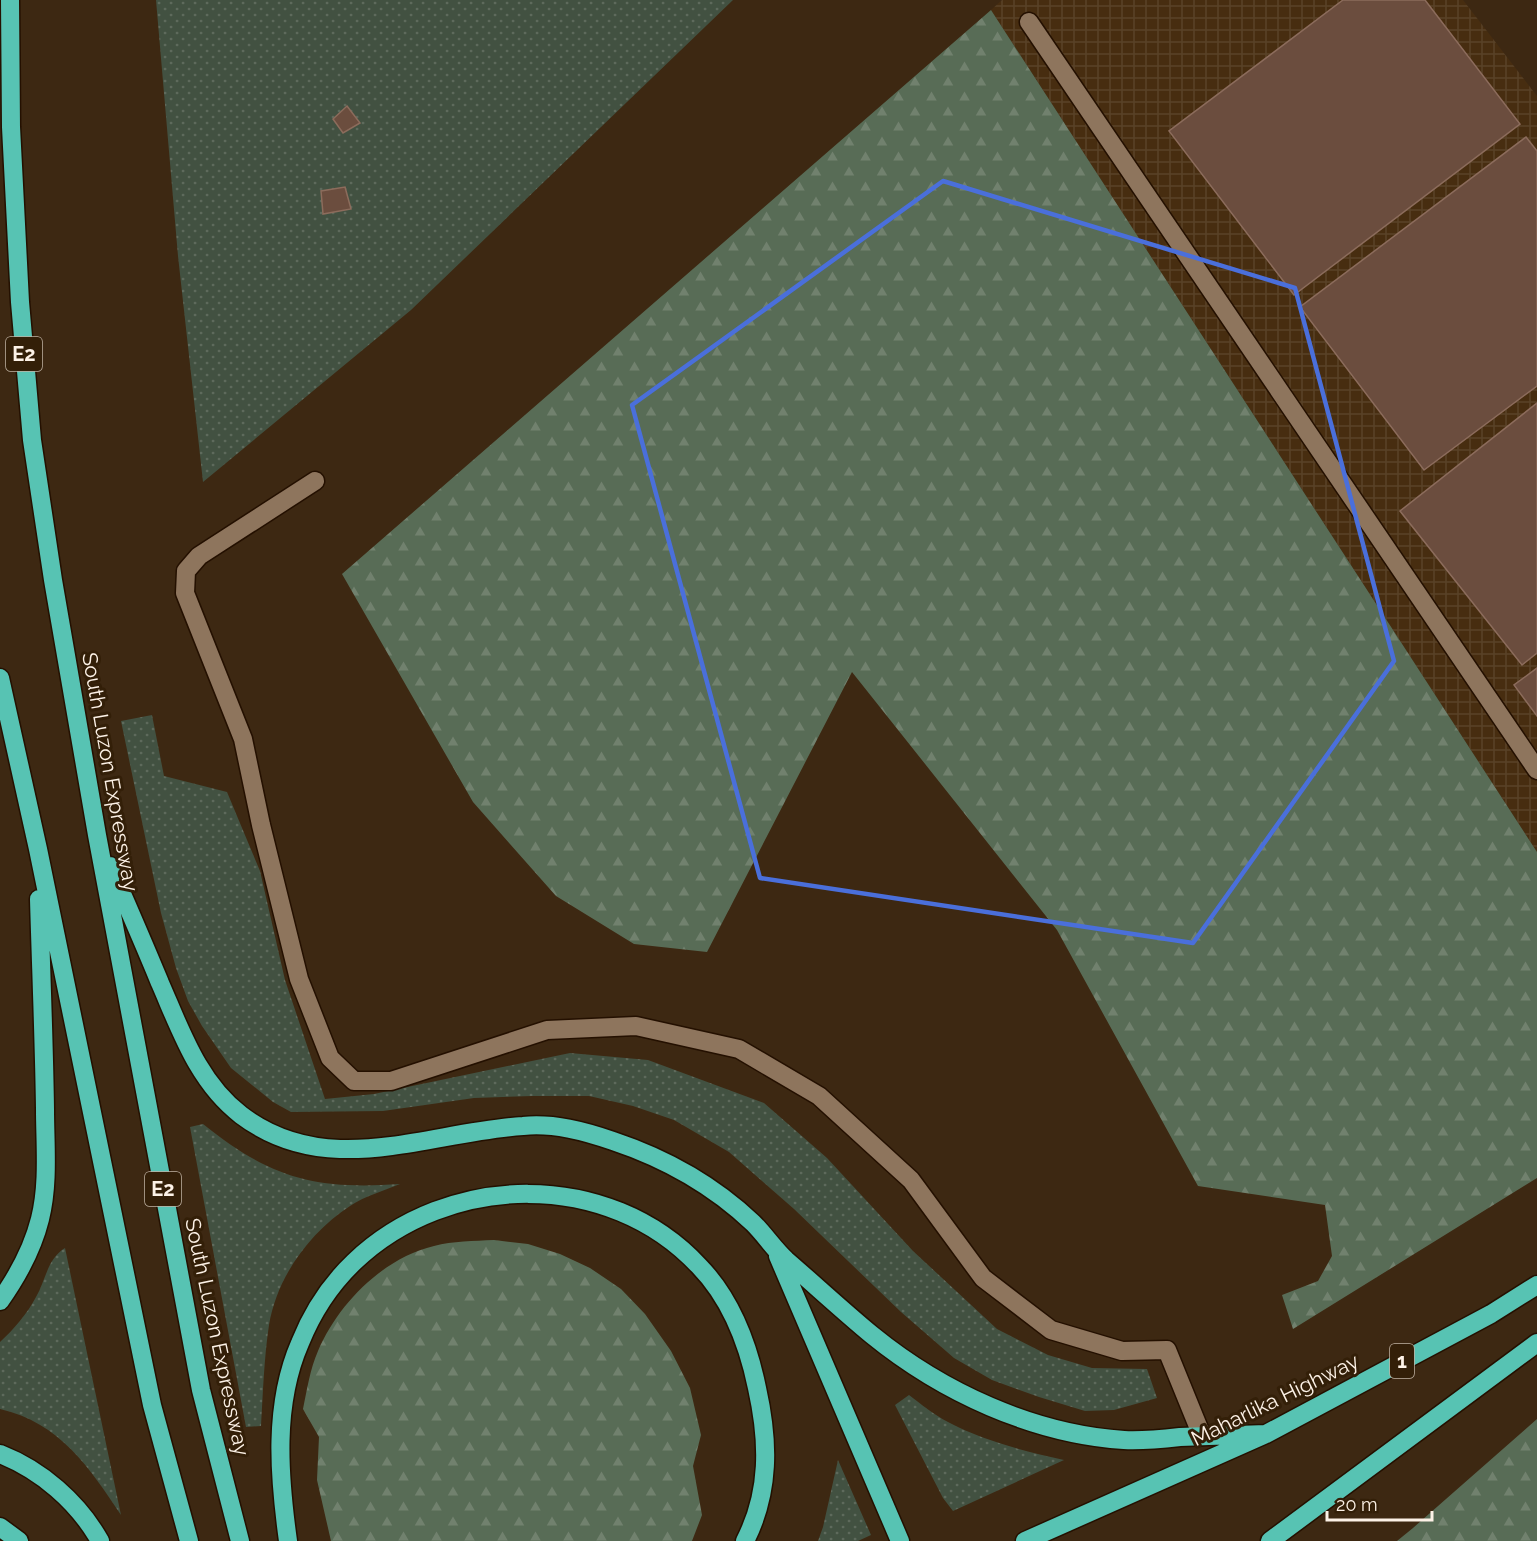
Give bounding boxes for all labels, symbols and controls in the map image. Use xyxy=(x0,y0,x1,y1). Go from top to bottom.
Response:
road number: E2 xyxy=(6,337,42,371)
street label: South Luzon Expressway xyxy=(77,650,144,893)
road number: E2 xyxy=(145,1172,181,1206)
street label: South Luzon Expressway xyxy=(180,1216,255,1458)
road number: 1 xyxy=(1390,1344,1414,1378)
street label: Maharlika Highway xyxy=(1187,1348,1363,1451)
scale bar xyxy=(1327,1484,1432,1522)
text: 20 m xyxy=(1336,1494,1378,1515)

